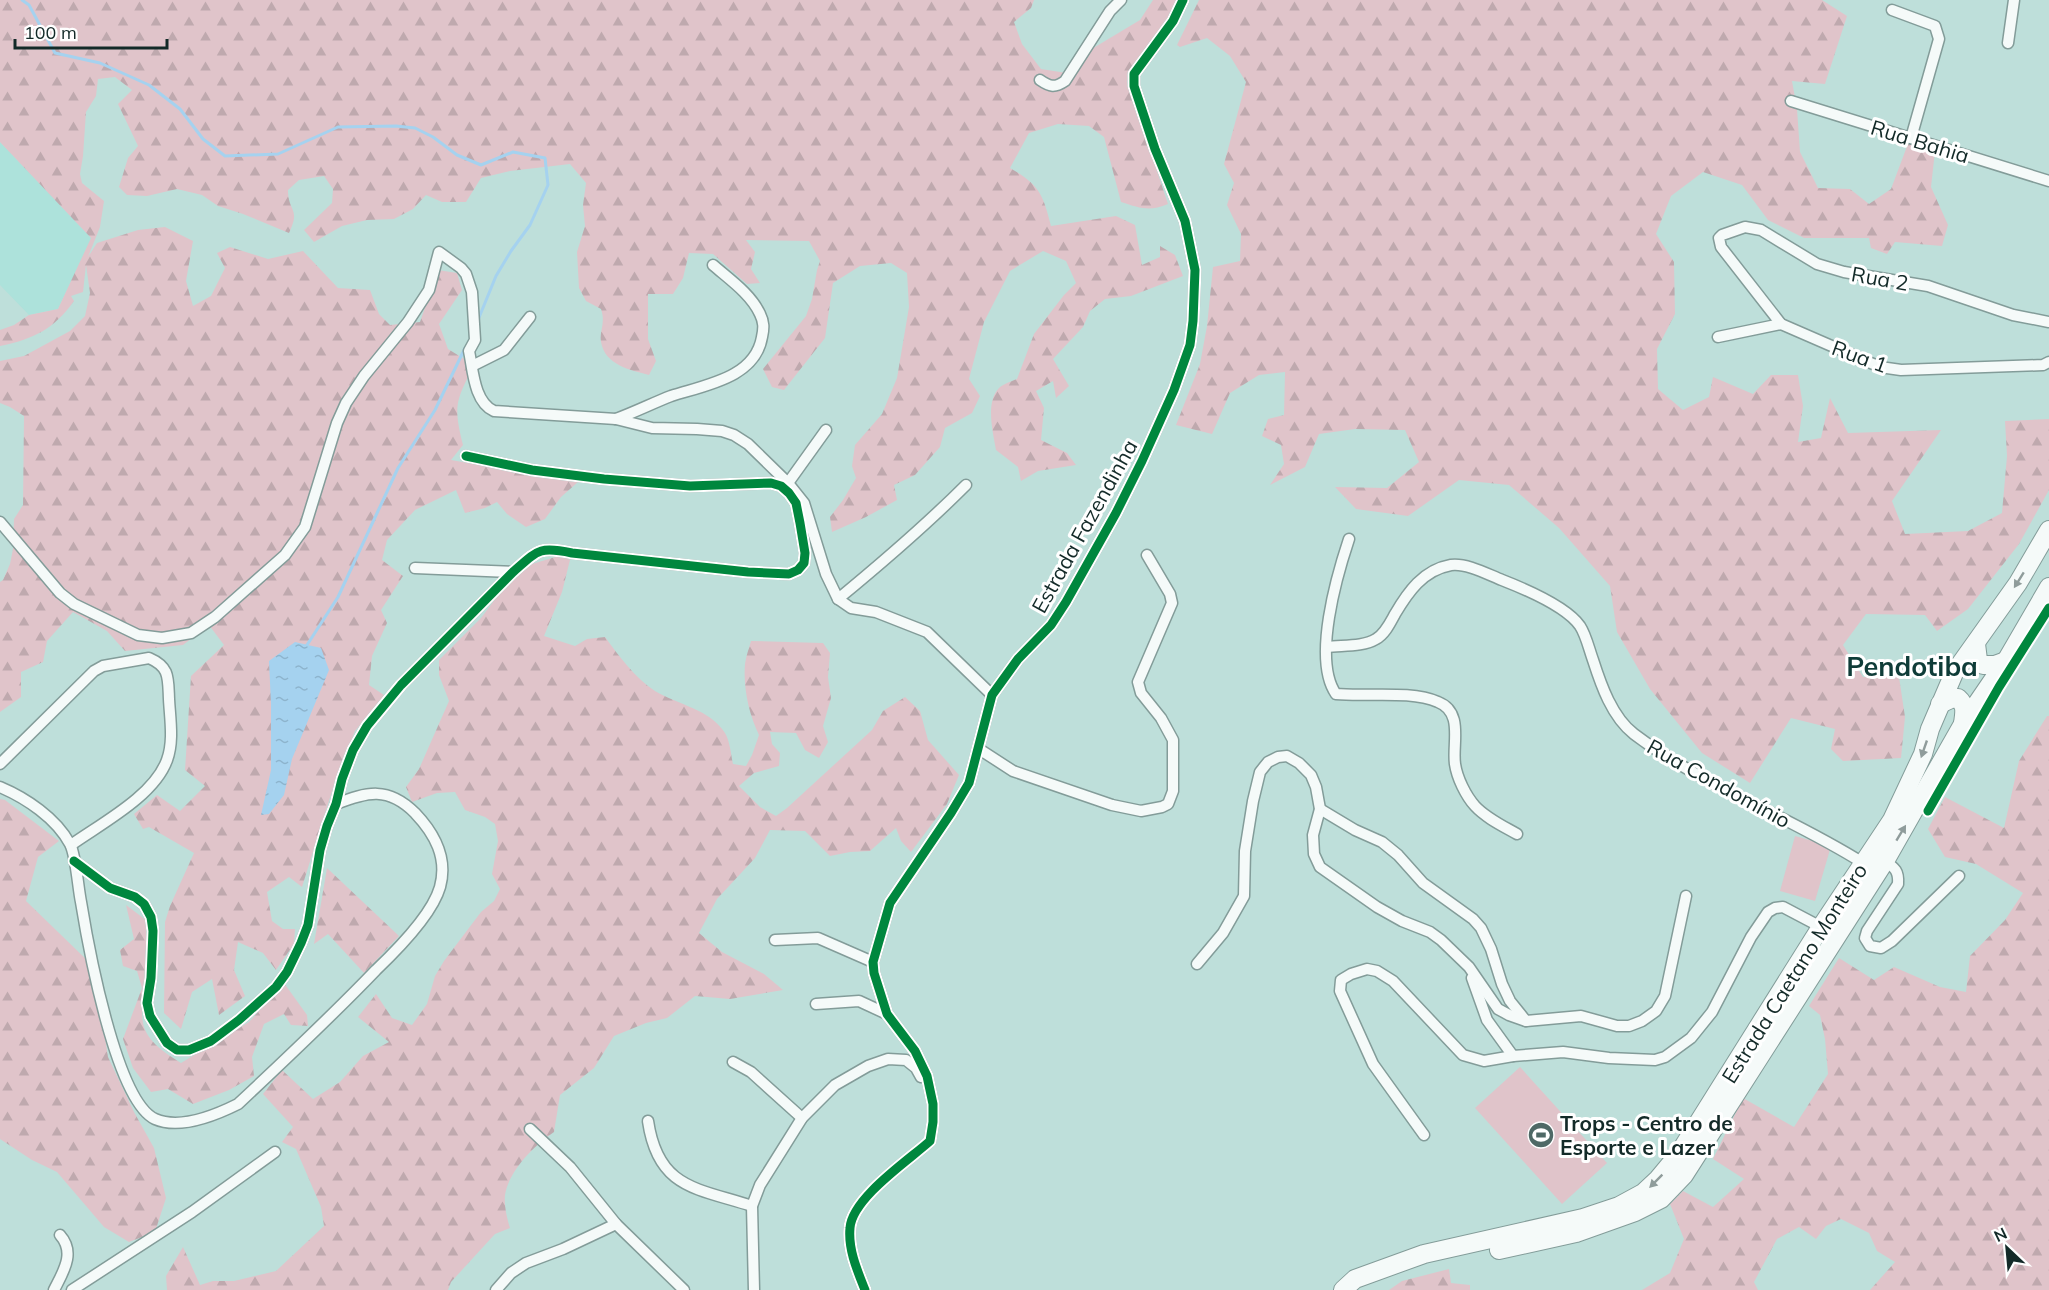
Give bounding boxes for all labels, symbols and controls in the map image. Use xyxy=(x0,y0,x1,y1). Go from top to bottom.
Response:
scale bar xyxy=(15,12,166,50)
text: 100 m xyxy=(24,21,77,44)
street label: Rua Bahia xyxy=(1868,114,1972,168)
street label: Rua 2 xyxy=(1850,260,1910,296)
street label: Rua 1 xyxy=(1829,334,1891,378)
street label: Estrada Fazendinha xyxy=(1026,435,1142,617)
one-way arrow xyxy=(2014,572,2025,588)
district label: Pendotiba xyxy=(1846,649,1978,683)
street label: Rua Condomínio xyxy=(1643,733,1795,833)
one-way arrow xyxy=(1919,740,1928,758)
one-way arrow xyxy=(1896,825,1907,841)
street label: Estrada Caetano Monteiro xyxy=(1716,858,1872,1088)
place label: Trops - Centro de Esporte e Lazer xyxy=(1560,1110,1733,1160)
sports icon: Trops - Centro de Esporte e Lazer xyxy=(1526,1120,1556,1150)
one-way arrow xyxy=(1649,1173,1663,1187)
north arrow xyxy=(1977,1218,2037,1278)
text: N xyxy=(1991,1223,2010,1246)

